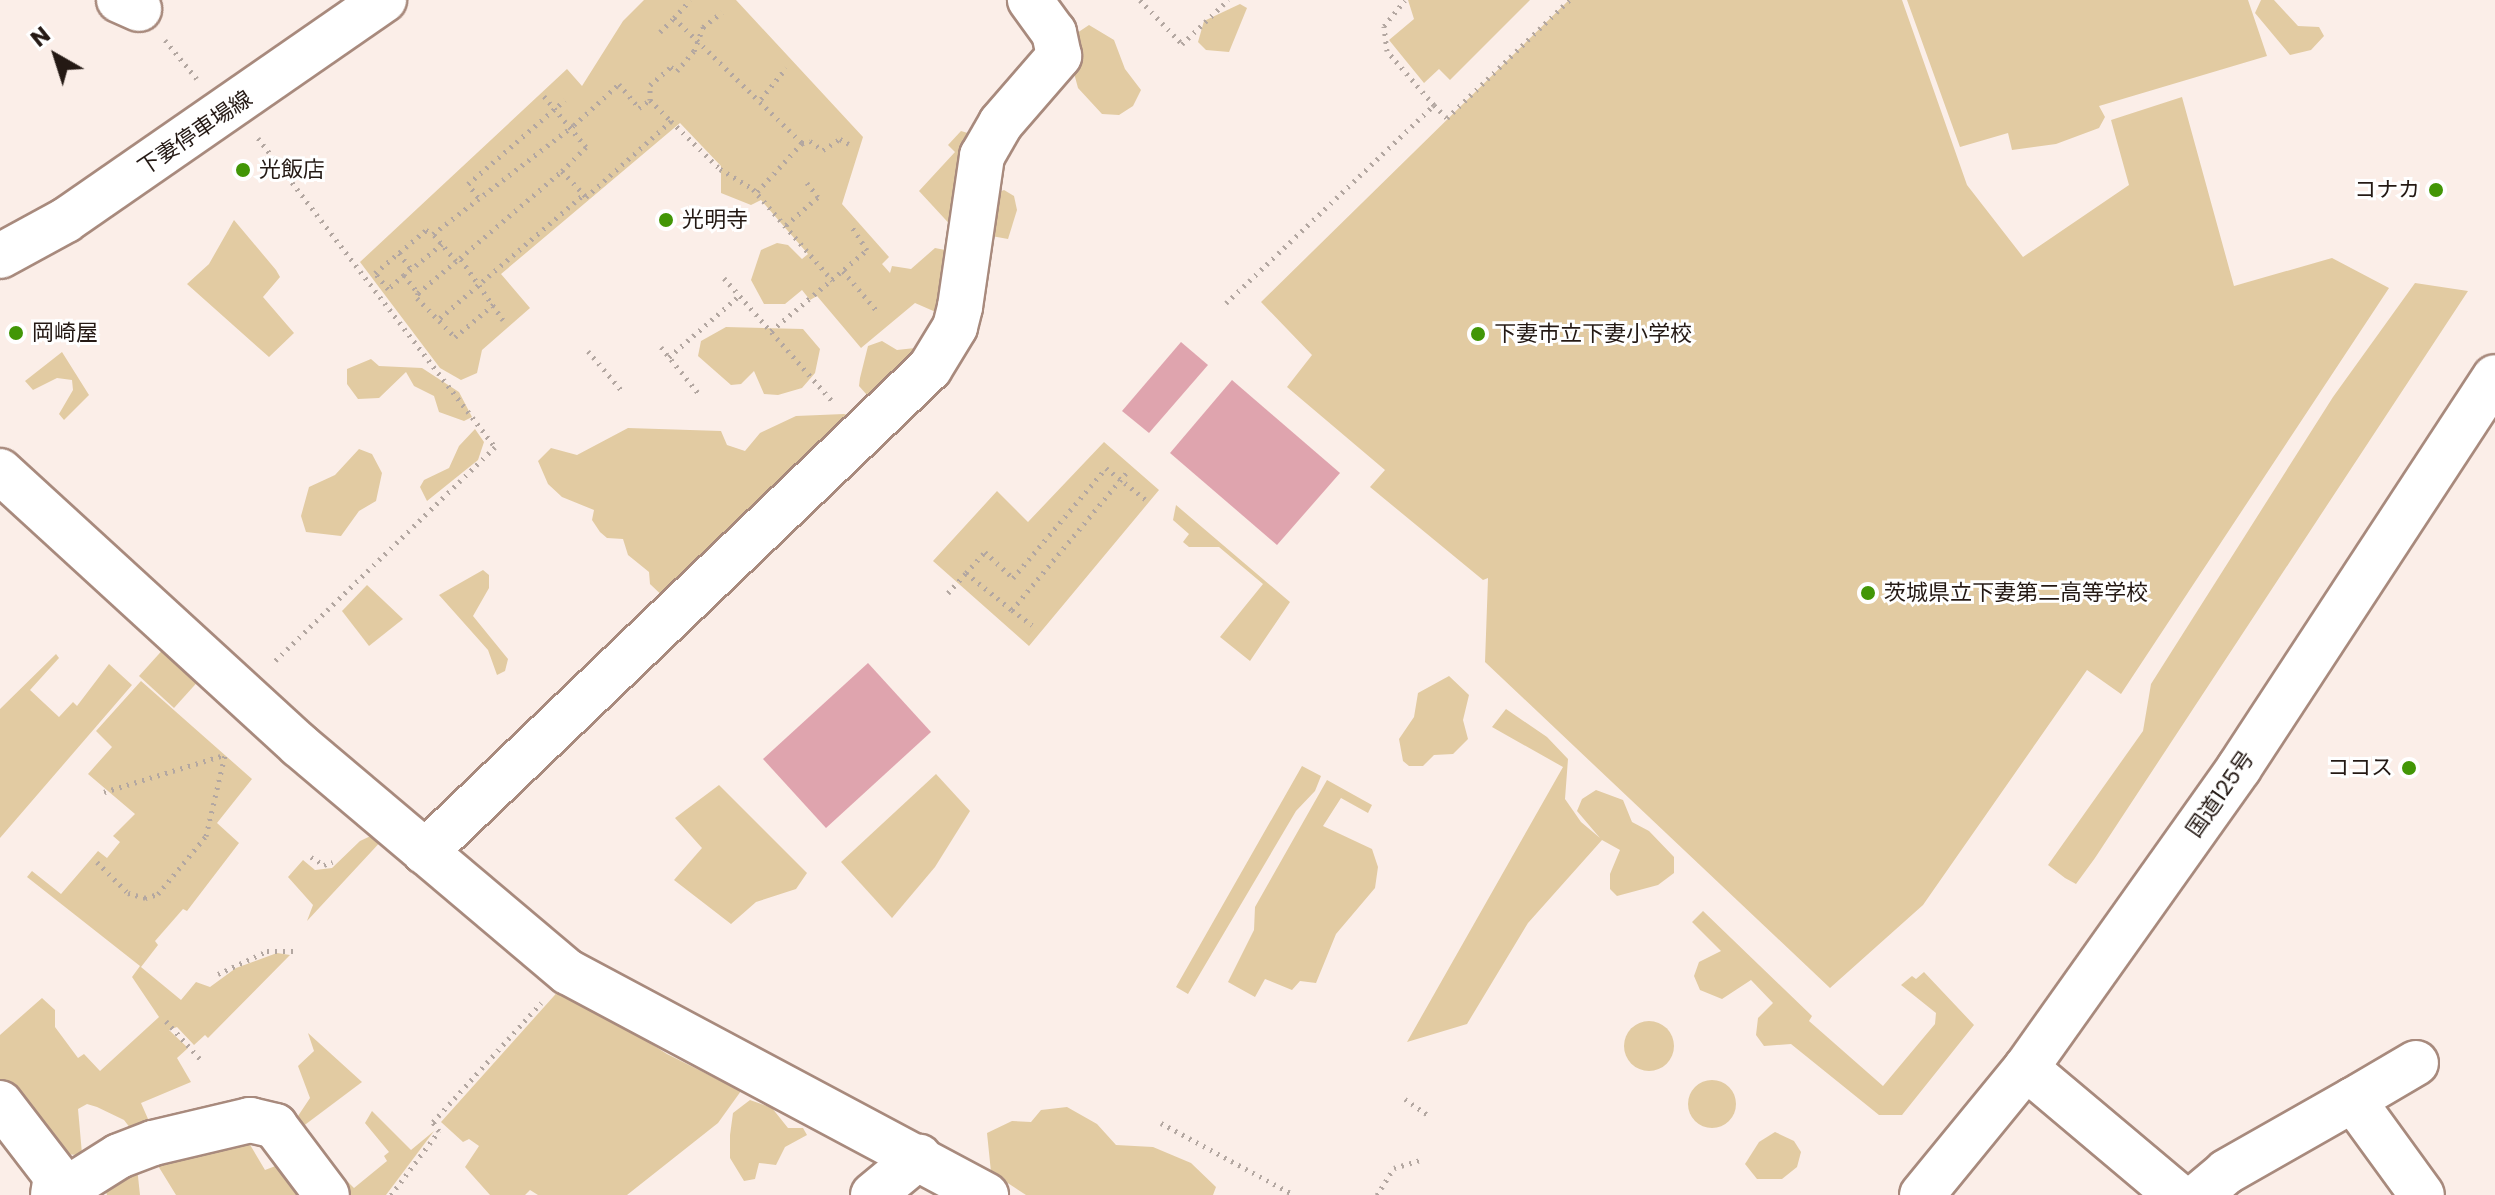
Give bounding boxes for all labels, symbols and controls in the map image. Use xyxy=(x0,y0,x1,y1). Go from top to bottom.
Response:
north arrow xyxy=(16,16,96,96)
text: N xyxy=(24,20,57,54)
street label: 下妻停車場線 xyxy=(133,85,257,181)
place label: 光飯店 xyxy=(259,157,325,183)
marker: 光飯店 xyxy=(234,161,252,179)
place label: コナカ xyxy=(2354,177,2420,203)
marker: コナカ xyxy=(2427,181,2445,199)
place label: 光明寺 xyxy=(682,207,748,233)
marker: 光明寺 xyxy=(657,211,675,229)
place label: 岡崎屋 xyxy=(32,320,98,346)
place label: 下妻市立下妻小学校 xyxy=(1494,321,1692,347)
marker: 岡崎屋 xyxy=(7,324,25,342)
marker: 下妻市立下妻小学校 xyxy=(1469,325,1487,343)
place label: 茨城県立下妻第二高等学校 xyxy=(1884,580,2148,606)
marker: 茨城県立下妻第二高等学校 xyxy=(1859,584,1877,602)
street label: 国道125号 xyxy=(2181,746,2259,842)
place label: ココス xyxy=(2327,755,2393,781)
marker: ココス xyxy=(2400,759,2418,777)

